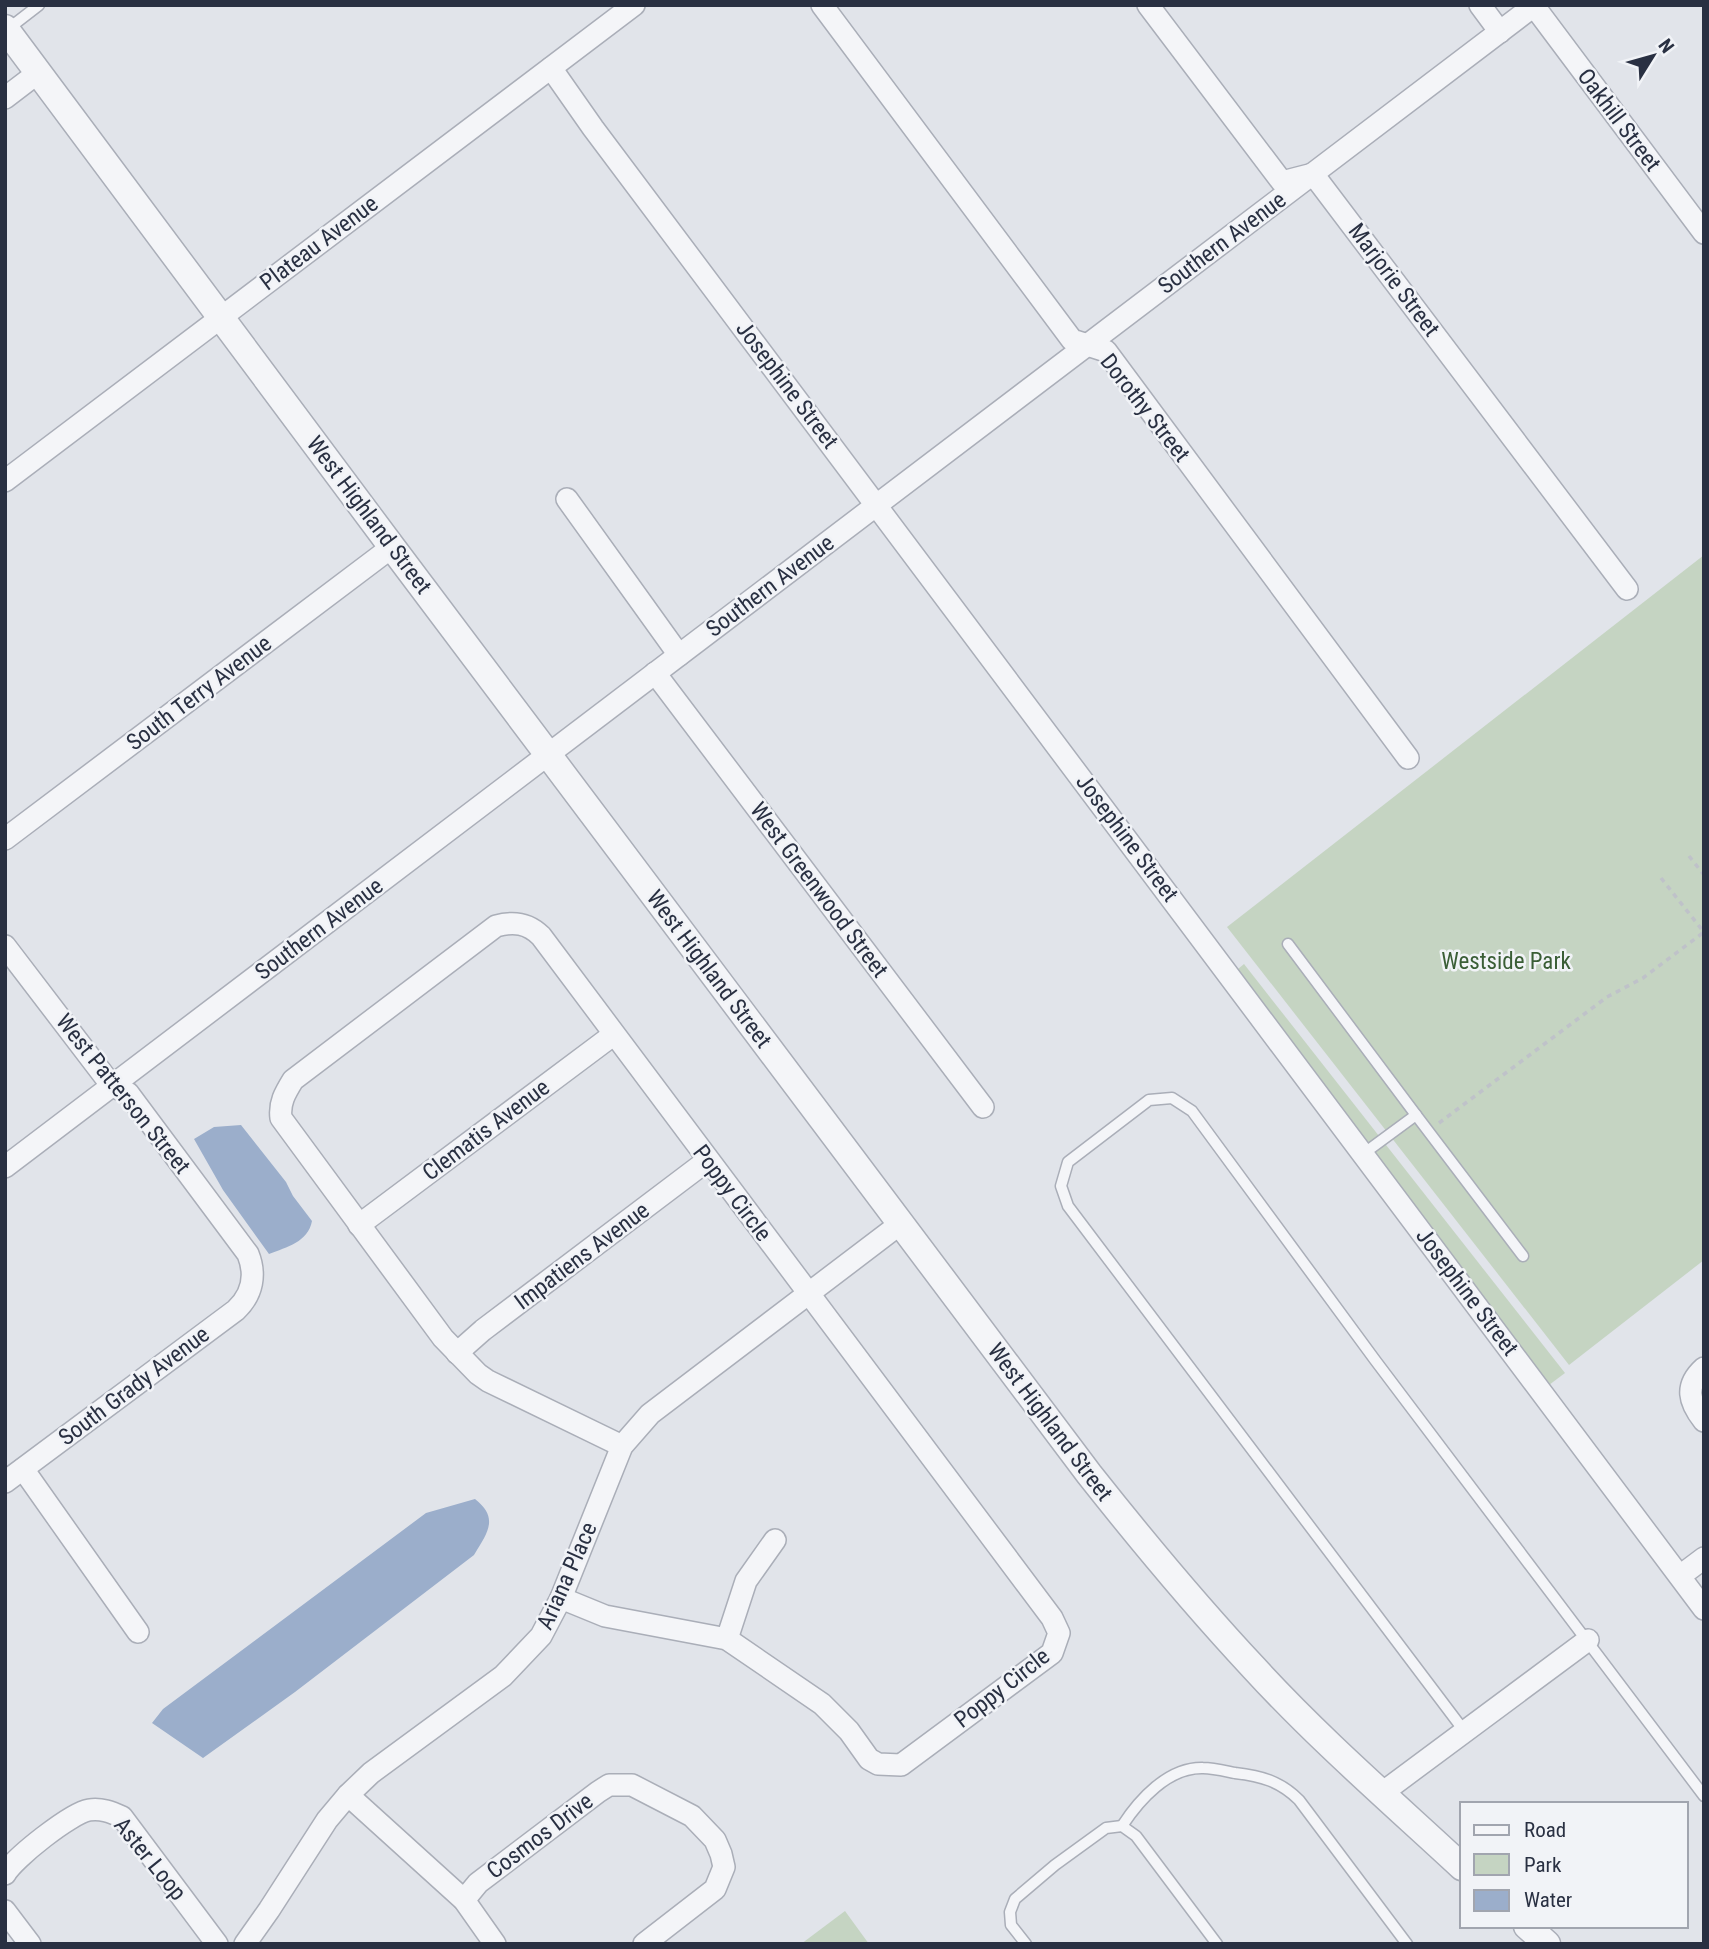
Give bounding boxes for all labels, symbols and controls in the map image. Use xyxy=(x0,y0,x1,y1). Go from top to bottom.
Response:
north arrow xyxy=(1618,21,1688,91)
text: N xyxy=(1653,35,1679,58)
street label: Oakhill Street xyxy=(1572,63,1666,177)
street label: Southern Avenue xyxy=(1153,186,1291,300)
street label: Plateau Avenue xyxy=(255,190,383,296)
street label: Marjorie Street xyxy=(1343,218,1445,342)
street label: Josephine Street xyxy=(730,316,844,454)
street label: Dorothy Street xyxy=(1094,349,1196,467)
street label: West Highland Street xyxy=(301,431,437,599)
street label: Southern Avenue xyxy=(701,529,839,643)
street label: South Terry Avenue xyxy=(121,630,277,756)
street label: Josephine Street xyxy=(1070,769,1184,907)
street label: West Greenwood Street xyxy=(744,797,894,983)
street label: Southern Avenue xyxy=(250,872,388,986)
street label: West Highland Street xyxy=(641,885,777,1053)
park label: Westside Park xyxy=(1441,948,1571,975)
street label: West Patterson Street xyxy=(50,1009,196,1179)
street label: Clematis Avenue xyxy=(417,1074,555,1186)
street label: Poppy Circle xyxy=(687,1140,777,1246)
street label: Impatiens Avenue xyxy=(509,1197,655,1315)
street label: Josephine Street xyxy=(1410,1223,1524,1361)
street label: South Grady Avenue xyxy=(53,1321,215,1451)
street label: West Highland Street xyxy=(982,1338,1118,1506)
street label: Ariana Place xyxy=(531,1518,603,1634)
street label: Poppy Circle xyxy=(949,1642,1055,1734)
street label: Cosmos Drive xyxy=(482,1787,598,1885)
legend xyxy=(1460,1802,1688,1928)
street label: Aster Loop xyxy=(108,1812,192,1906)
text: Road xyxy=(1524,1818,1566,1842)
text: Park xyxy=(1524,1853,1562,1877)
text: Water xyxy=(1524,1888,1572,1912)

